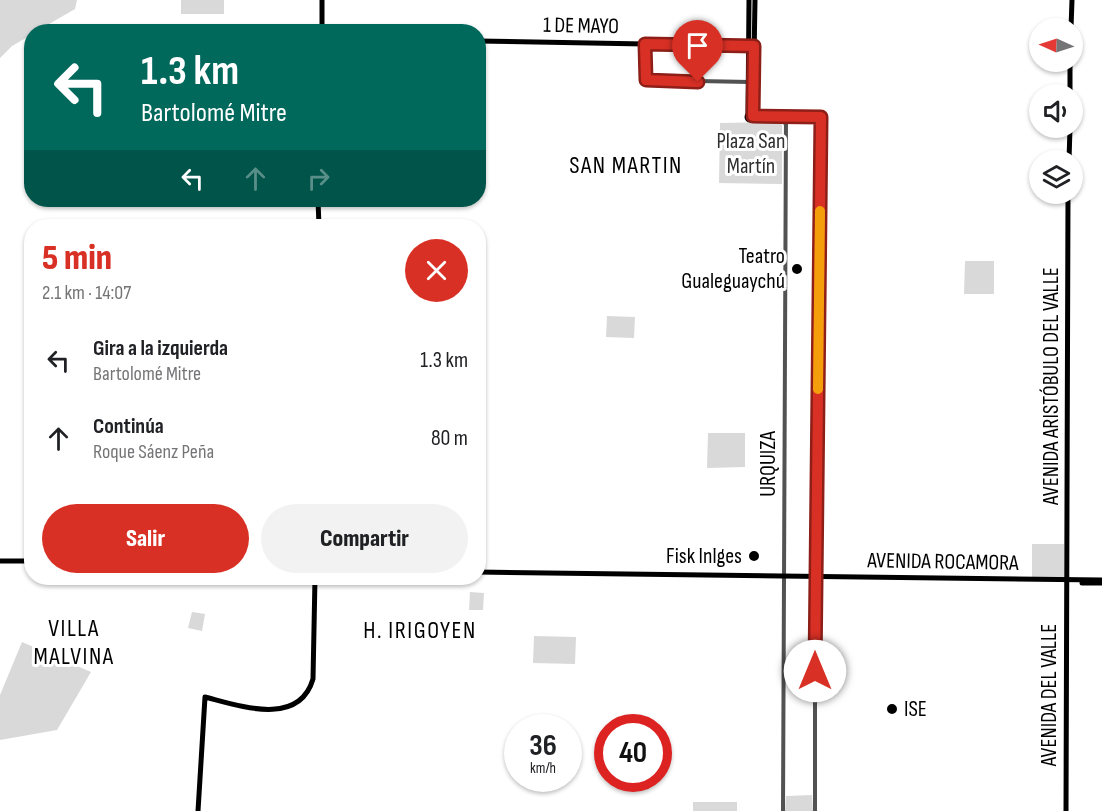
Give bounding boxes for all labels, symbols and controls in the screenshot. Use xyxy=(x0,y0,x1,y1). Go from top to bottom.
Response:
street label: 1 DE MAYO xyxy=(543,12,619,40)
north arrow xyxy=(1029,18,1083,72)
map controls xyxy=(1029,18,1083,204)
pin xyxy=(672,20,723,82)
icon: arrive xyxy=(681,29,714,62)
text: 1.3 km xyxy=(141,46,239,97)
icon: left xyxy=(42,48,120,126)
button: sound xyxy=(1029,84,1083,138)
text: Bartolomé Mitre xyxy=(141,97,287,129)
park label: Plaza San Martín xyxy=(716,128,786,180)
button: layers xyxy=(1029,150,1083,204)
district label: SAN MARTIN xyxy=(569,151,683,180)
icon: left xyxy=(176,162,209,195)
icon: ahead xyxy=(239,162,272,195)
icon: right xyxy=(302,162,335,195)
text: 5 min xyxy=(42,237,112,280)
button: close xyxy=(405,239,468,302)
place label: Teatro Gualeguaychú xyxy=(681,243,785,295)
marker: Teatro Gualeguaychú xyxy=(790,262,804,276)
street label: AVENIDA ARISTÓBULO DEL VALLE xyxy=(1038,267,1065,506)
text: 2.1 km · 14:07 xyxy=(42,281,131,305)
text: Gira a la izquierda xyxy=(93,335,228,362)
icon: left xyxy=(42,344,75,377)
text: 1.3 km xyxy=(420,347,468,374)
text: Bartolomé Mitre xyxy=(93,362,201,386)
text: Continúa xyxy=(93,413,164,440)
icon: ahead xyxy=(42,422,75,455)
text: 80 m xyxy=(431,425,468,452)
street label: URQUIZA xyxy=(755,431,782,497)
text: Roque Sáenz Peña xyxy=(93,440,214,464)
button: Salir xyxy=(42,504,249,573)
button: Compartir xyxy=(261,504,468,573)
place label: Fisk Inlges xyxy=(666,543,742,570)
street label: AVENIDA ROCAMORA xyxy=(866,547,1019,577)
marker: Fisk Inlges xyxy=(747,549,761,563)
district label: VILLA MALVINA xyxy=(34,614,114,671)
district label: H. IRIGOYEN xyxy=(363,616,477,645)
street label: AVENIDA DEL VALLE xyxy=(1036,624,1063,767)
position arrow xyxy=(783,639,847,703)
place label: ISE xyxy=(904,696,927,723)
marker: ISE xyxy=(885,702,899,716)
speed limit sign: 40 xyxy=(594,714,672,792)
text: 36 xyxy=(529,728,557,764)
text: km/h xyxy=(530,759,556,778)

